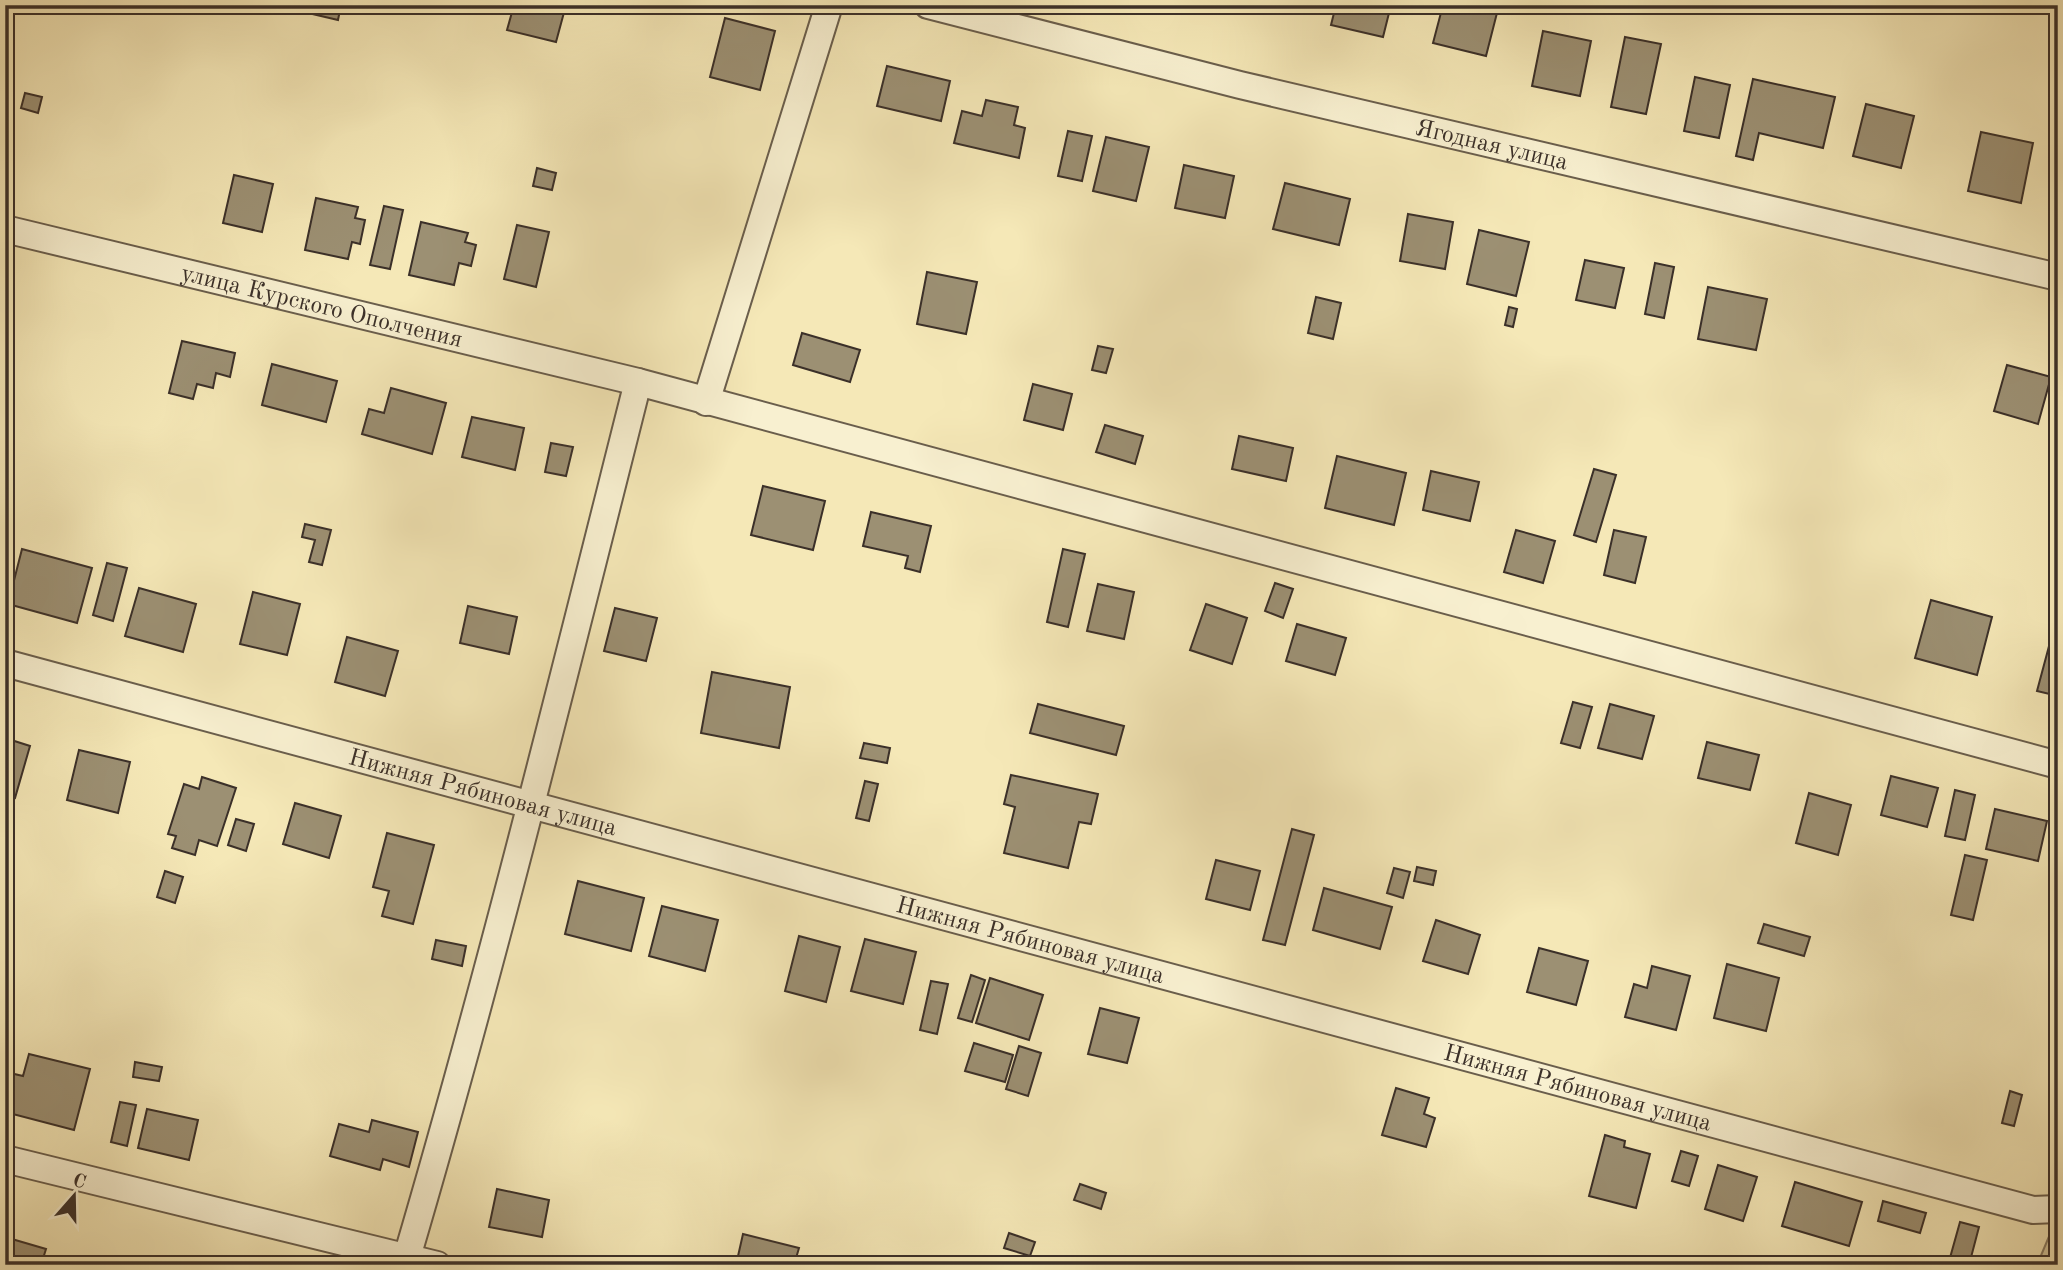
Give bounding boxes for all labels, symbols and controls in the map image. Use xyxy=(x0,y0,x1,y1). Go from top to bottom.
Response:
street label: Ягодная улица xyxy=(1413,117,1570,176)
street label: улица Курского Ополчения xyxy=(178,262,465,353)
street label: Нижняя Рябиновая улица xyxy=(346,746,619,841)
street label: Нижняя Рябиновая улица xyxy=(893,894,1167,989)
street label: Нижняя Рябиновая улица xyxy=(1441,1042,1714,1137)
north arrow xyxy=(38,1162,108,1232)
text: С xyxy=(70,1171,88,1193)

